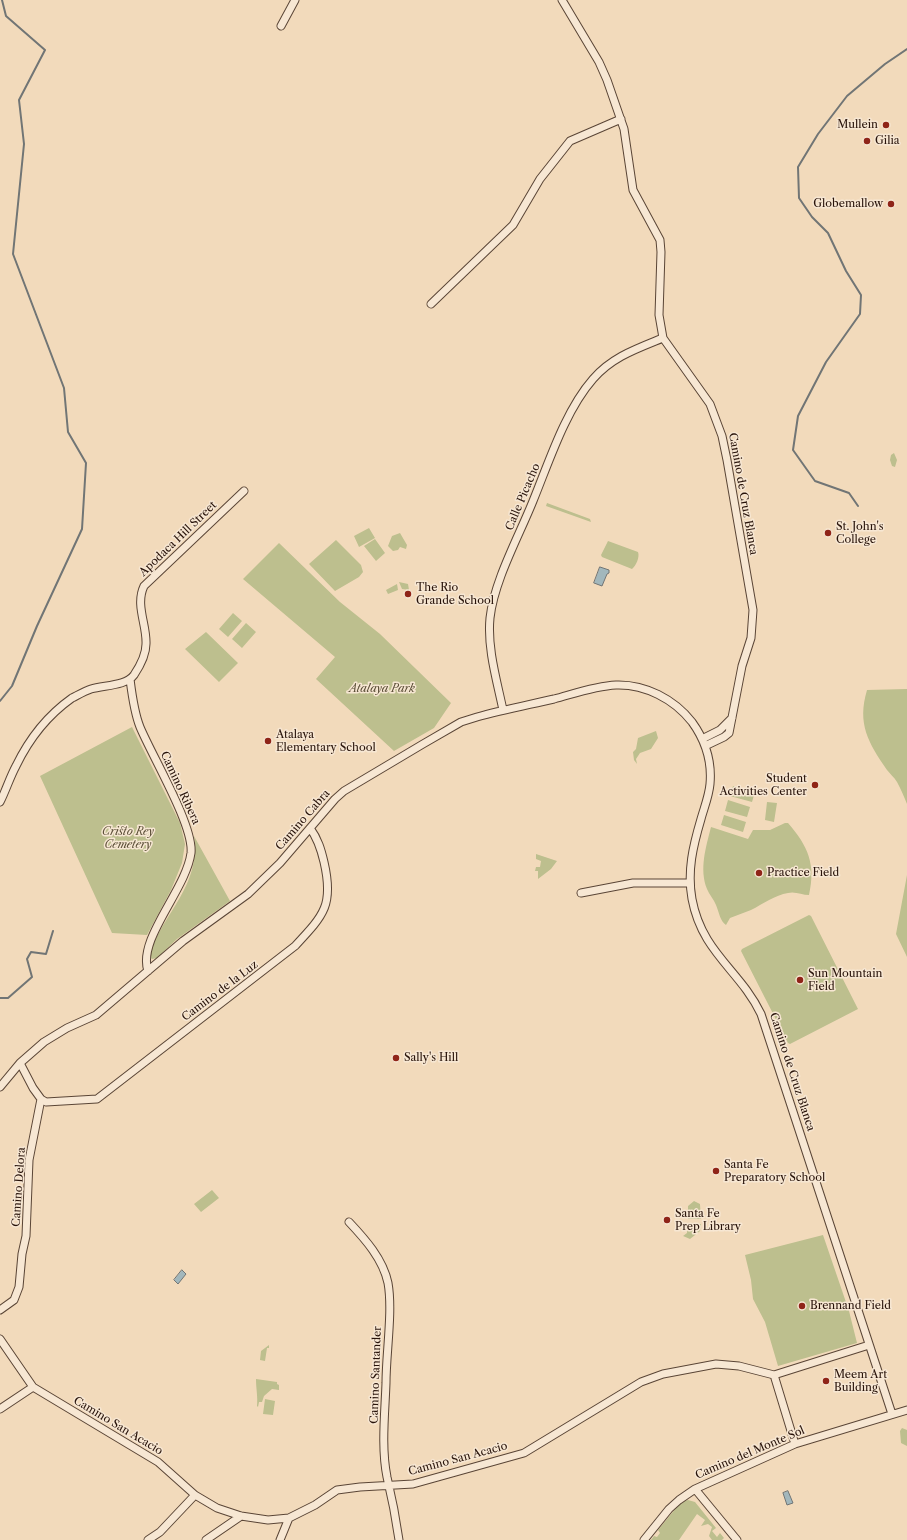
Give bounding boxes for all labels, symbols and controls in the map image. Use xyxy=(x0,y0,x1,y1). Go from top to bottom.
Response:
place label: Mullein xyxy=(837,118,878,132)
marker: Mullein xyxy=(881,120,891,130)
place label: Gilia xyxy=(875,134,900,148)
marker: Gilia xyxy=(862,136,872,146)
place label: Globemallow xyxy=(813,197,883,211)
marker: Globemallow xyxy=(886,199,896,209)
street label: Camino de Cruz Blanca xyxy=(726,432,760,556)
street label: Calle Picacho xyxy=(503,462,543,532)
street label: Apodaca Hill Street xyxy=(137,499,219,579)
place label: St. John's College xyxy=(836,520,883,546)
marker: St. John's College xyxy=(823,528,833,538)
place label: The Rio Grande School xyxy=(416,581,494,607)
marker: The Rio Grande School xyxy=(403,589,413,599)
park label: Atalaya Park xyxy=(349,682,415,696)
place label: Atalaya Elementary School xyxy=(276,728,376,754)
marker: Atalaya Elementary School xyxy=(263,736,273,746)
street label: Camino Ribera xyxy=(157,749,203,827)
place label: Student Activities Center xyxy=(720,772,807,798)
marker: Student Activities Center xyxy=(810,780,820,790)
street label: Camino Cabra xyxy=(273,787,333,853)
park label: Cristo Rey Cemetery xyxy=(102,825,154,851)
place label: Practice Field xyxy=(767,866,839,880)
marker: Practice Field xyxy=(754,868,764,878)
street label: Camino de la Luz xyxy=(179,958,261,1024)
place label: Sun Mountain Field xyxy=(808,967,882,993)
marker: Sun Mountain Field xyxy=(795,975,805,985)
street label: Camino de Cruz Blanca xyxy=(767,1011,817,1133)
place label: Sally's Hill xyxy=(404,1051,458,1065)
marker: Sally's Hill xyxy=(391,1053,401,1063)
street label: Camino Delora xyxy=(10,1147,28,1227)
place label: Santa Fe Preparatory School xyxy=(724,1158,825,1184)
marker: Santa Fe Preparatory School xyxy=(711,1166,721,1176)
place label: Santa Fe Prep Library xyxy=(675,1207,741,1233)
marker: Santa Fe Prep Library xyxy=(662,1215,672,1225)
place label: Brennand Field xyxy=(810,1299,891,1313)
marker: Brennand Field xyxy=(797,1301,807,1311)
street label: Camino Santander xyxy=(368,1326,384,1424)
place label: Meem Art Building xyxy=(834,1368,887,1394)
marker: Meem Art Building xyxy=(821,1376,831,1386)
street label: Camino San Acacio xyxy=(71,1394,165,1458)
street label: Camino del Monte Sol xyxy=(693,1424,807,1482)
street label: Camino San Acacio xyxy=(407,1439,509,1479)

